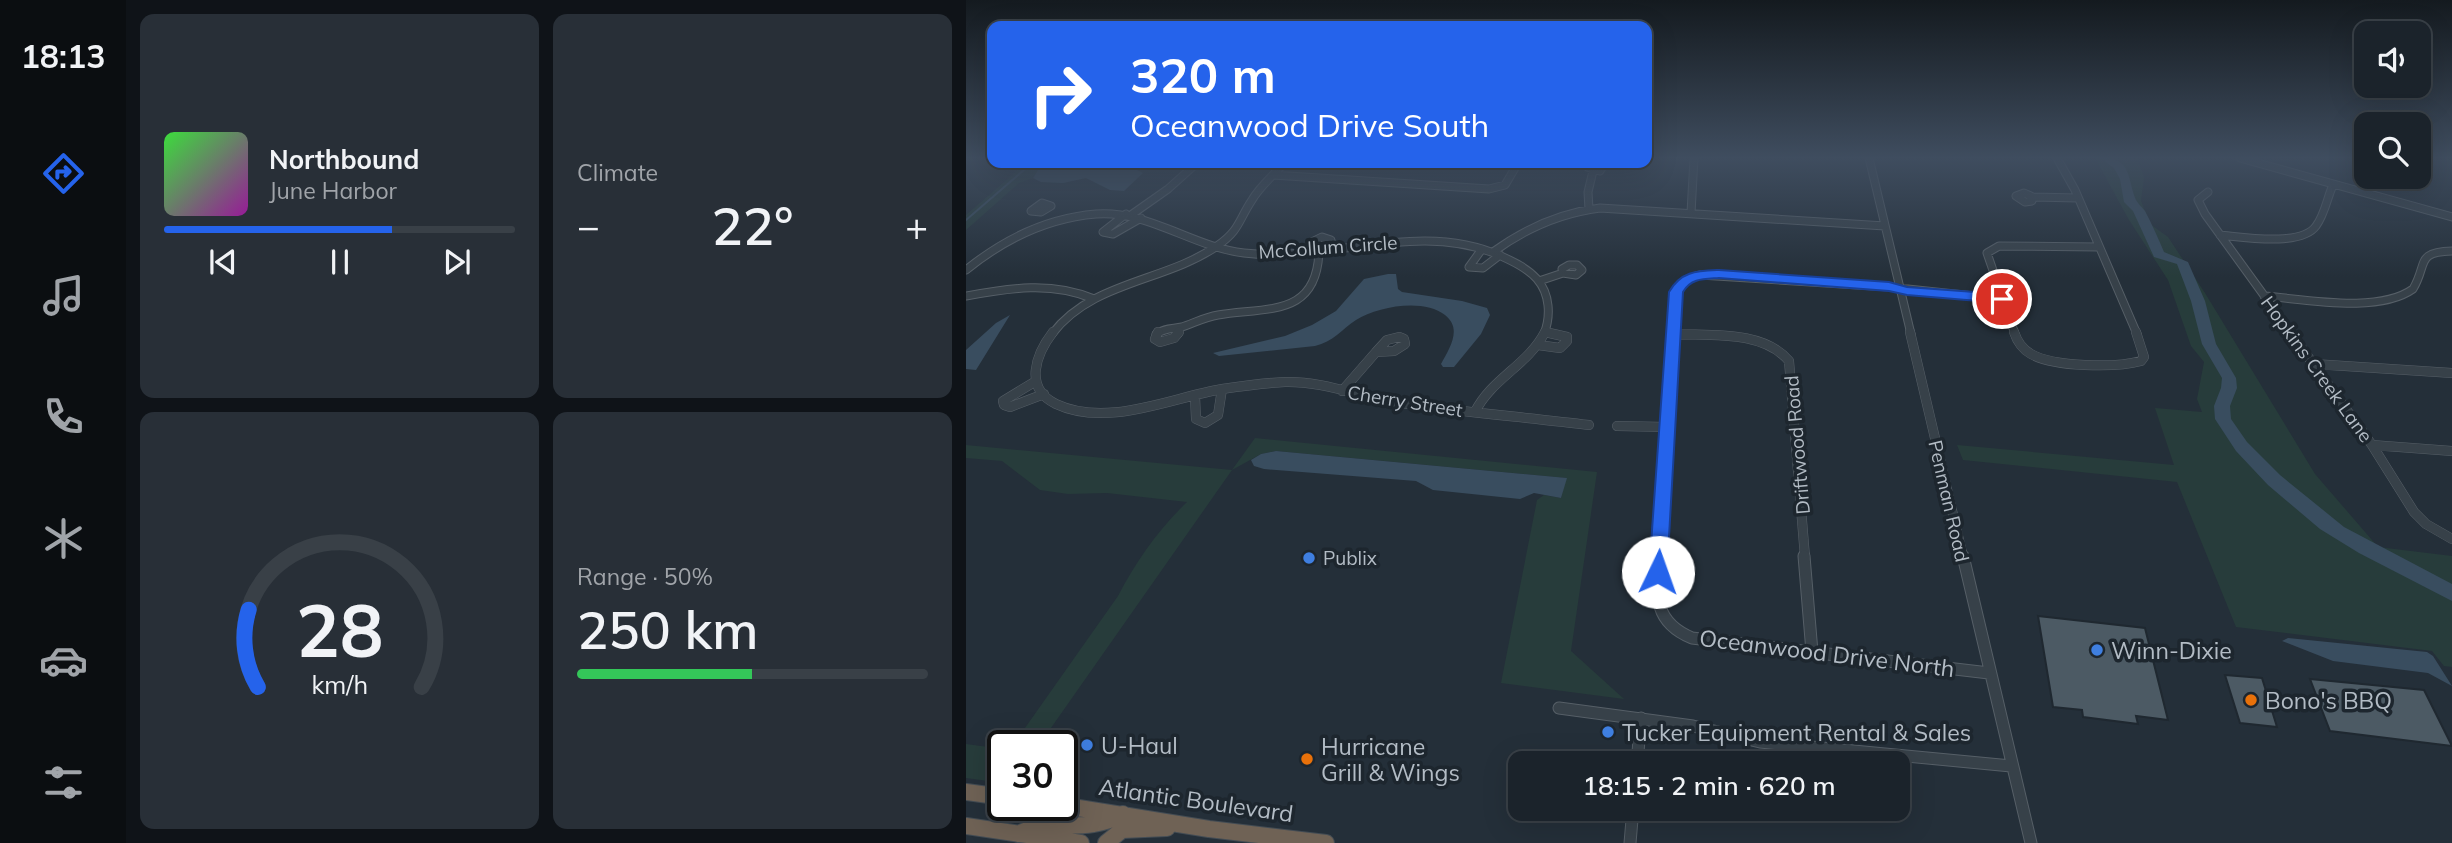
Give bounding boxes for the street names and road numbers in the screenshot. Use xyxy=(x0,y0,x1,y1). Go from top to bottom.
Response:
street label: McCollum Circle xyxy=(1258,230,1398,264)
street label: Hopkins Creek Lane xyxy=(2256,291,2378,447)
street label: Driftwood Road xyxy=(1779,375,1815,515)
street label: Cherry Street xyxy=(1346,380,1465,422)
street label: Penman Road xyxy=(1923,438,1975,564)
street label: Oceanwood Drive North xyxy=(1698,623,1956,683)
street label: Atlantic Boulevard xyxy=(1097,772,1295,828)

